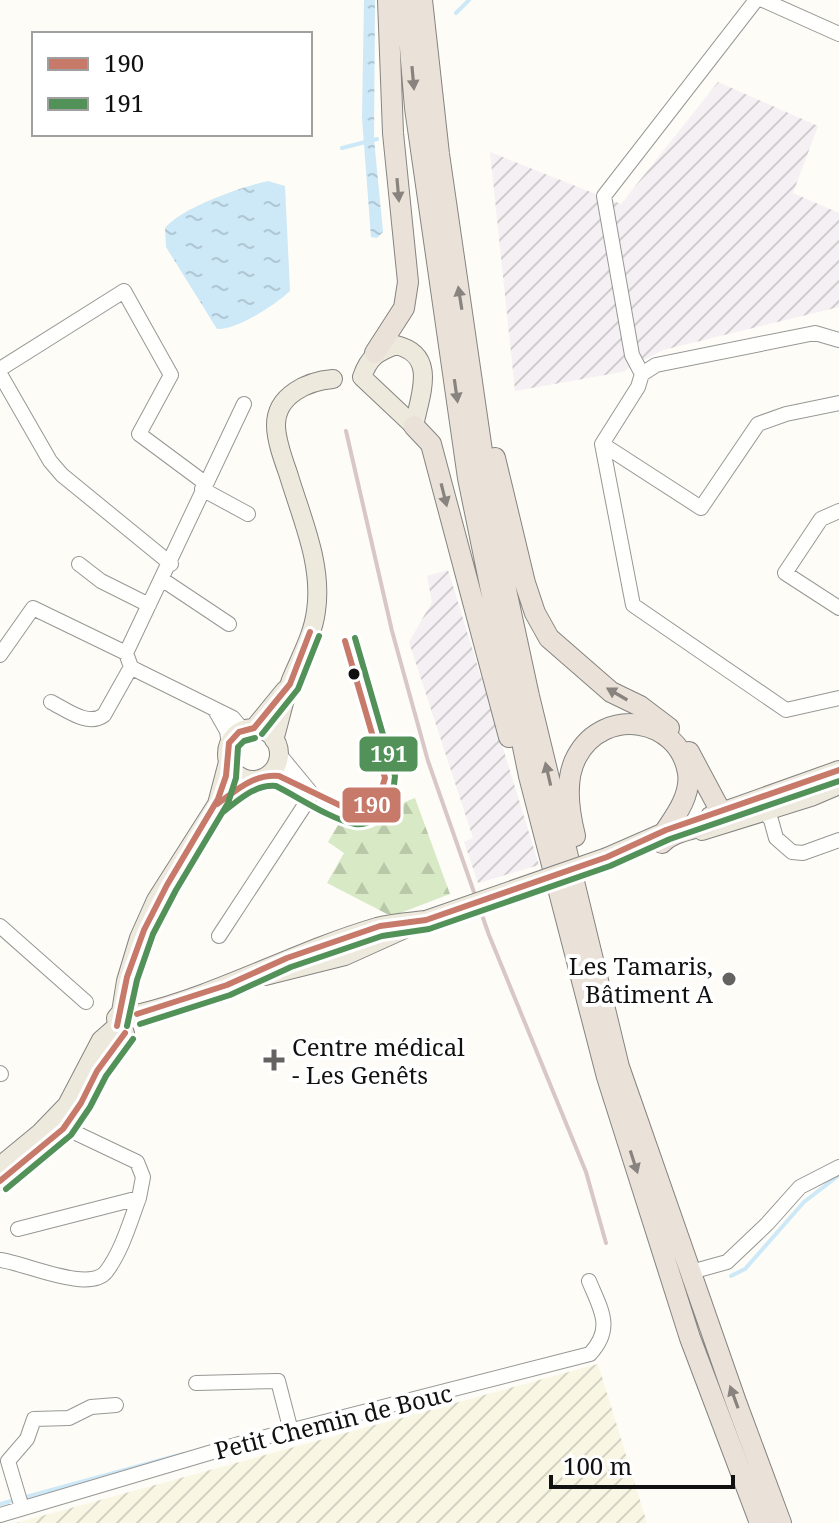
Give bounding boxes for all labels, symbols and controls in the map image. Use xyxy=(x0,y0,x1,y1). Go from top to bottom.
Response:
legend xyxy=(32,32,312,136)
text: 190 xyxy=(104,46,144,79)
one-way arrow xyxy=(407,66,420,91)
text: 191 xyxy=(104,86,144,119)
one-way arrow xyxy=(391,178,404,203)
one-way arrow xyxy=(453,285,466,310)
one-way arrow xyxy=(450,379,463,404)
one-way arrow xyxy=(438,483,451,508)
unlabelled marker xyxy=(346,666,362,682)
one-way arrow xyxy=(606,687,628,701)
line badge: 191 xyxy=(358,735,419,773)
text: 191 xyxy=(370,738,408,768)
one-way arrow xyxy=(541,761,554,786)
line badge: 190 xyxy=(341,786,402,824)
text: 190 xyxy=(353,789,391,819)
place label: Les Tamaris, Bâtiment A xyxy=(569,949,713,1010)
marker: Les Tamaris, Bâtiment A xyxy=(720,970,738,988)
place label: Centre médical - Les Genêts xyxy=(292,1030,465,1091)
marker: Centre médical - Les Genêts xyxy=(263,1049,285,1071)
one-way arrow xyxy=(628,1150,641,1174)
street label: Petit Chemin de Bouc xyxy=(211,1376,455,1466)
one-way arrow xyxy=(728,1385,740,1409)
scale bar xyxy=(551,1439,733,1489)
text: 100 m xyxy=(563,1449,632,1482)

